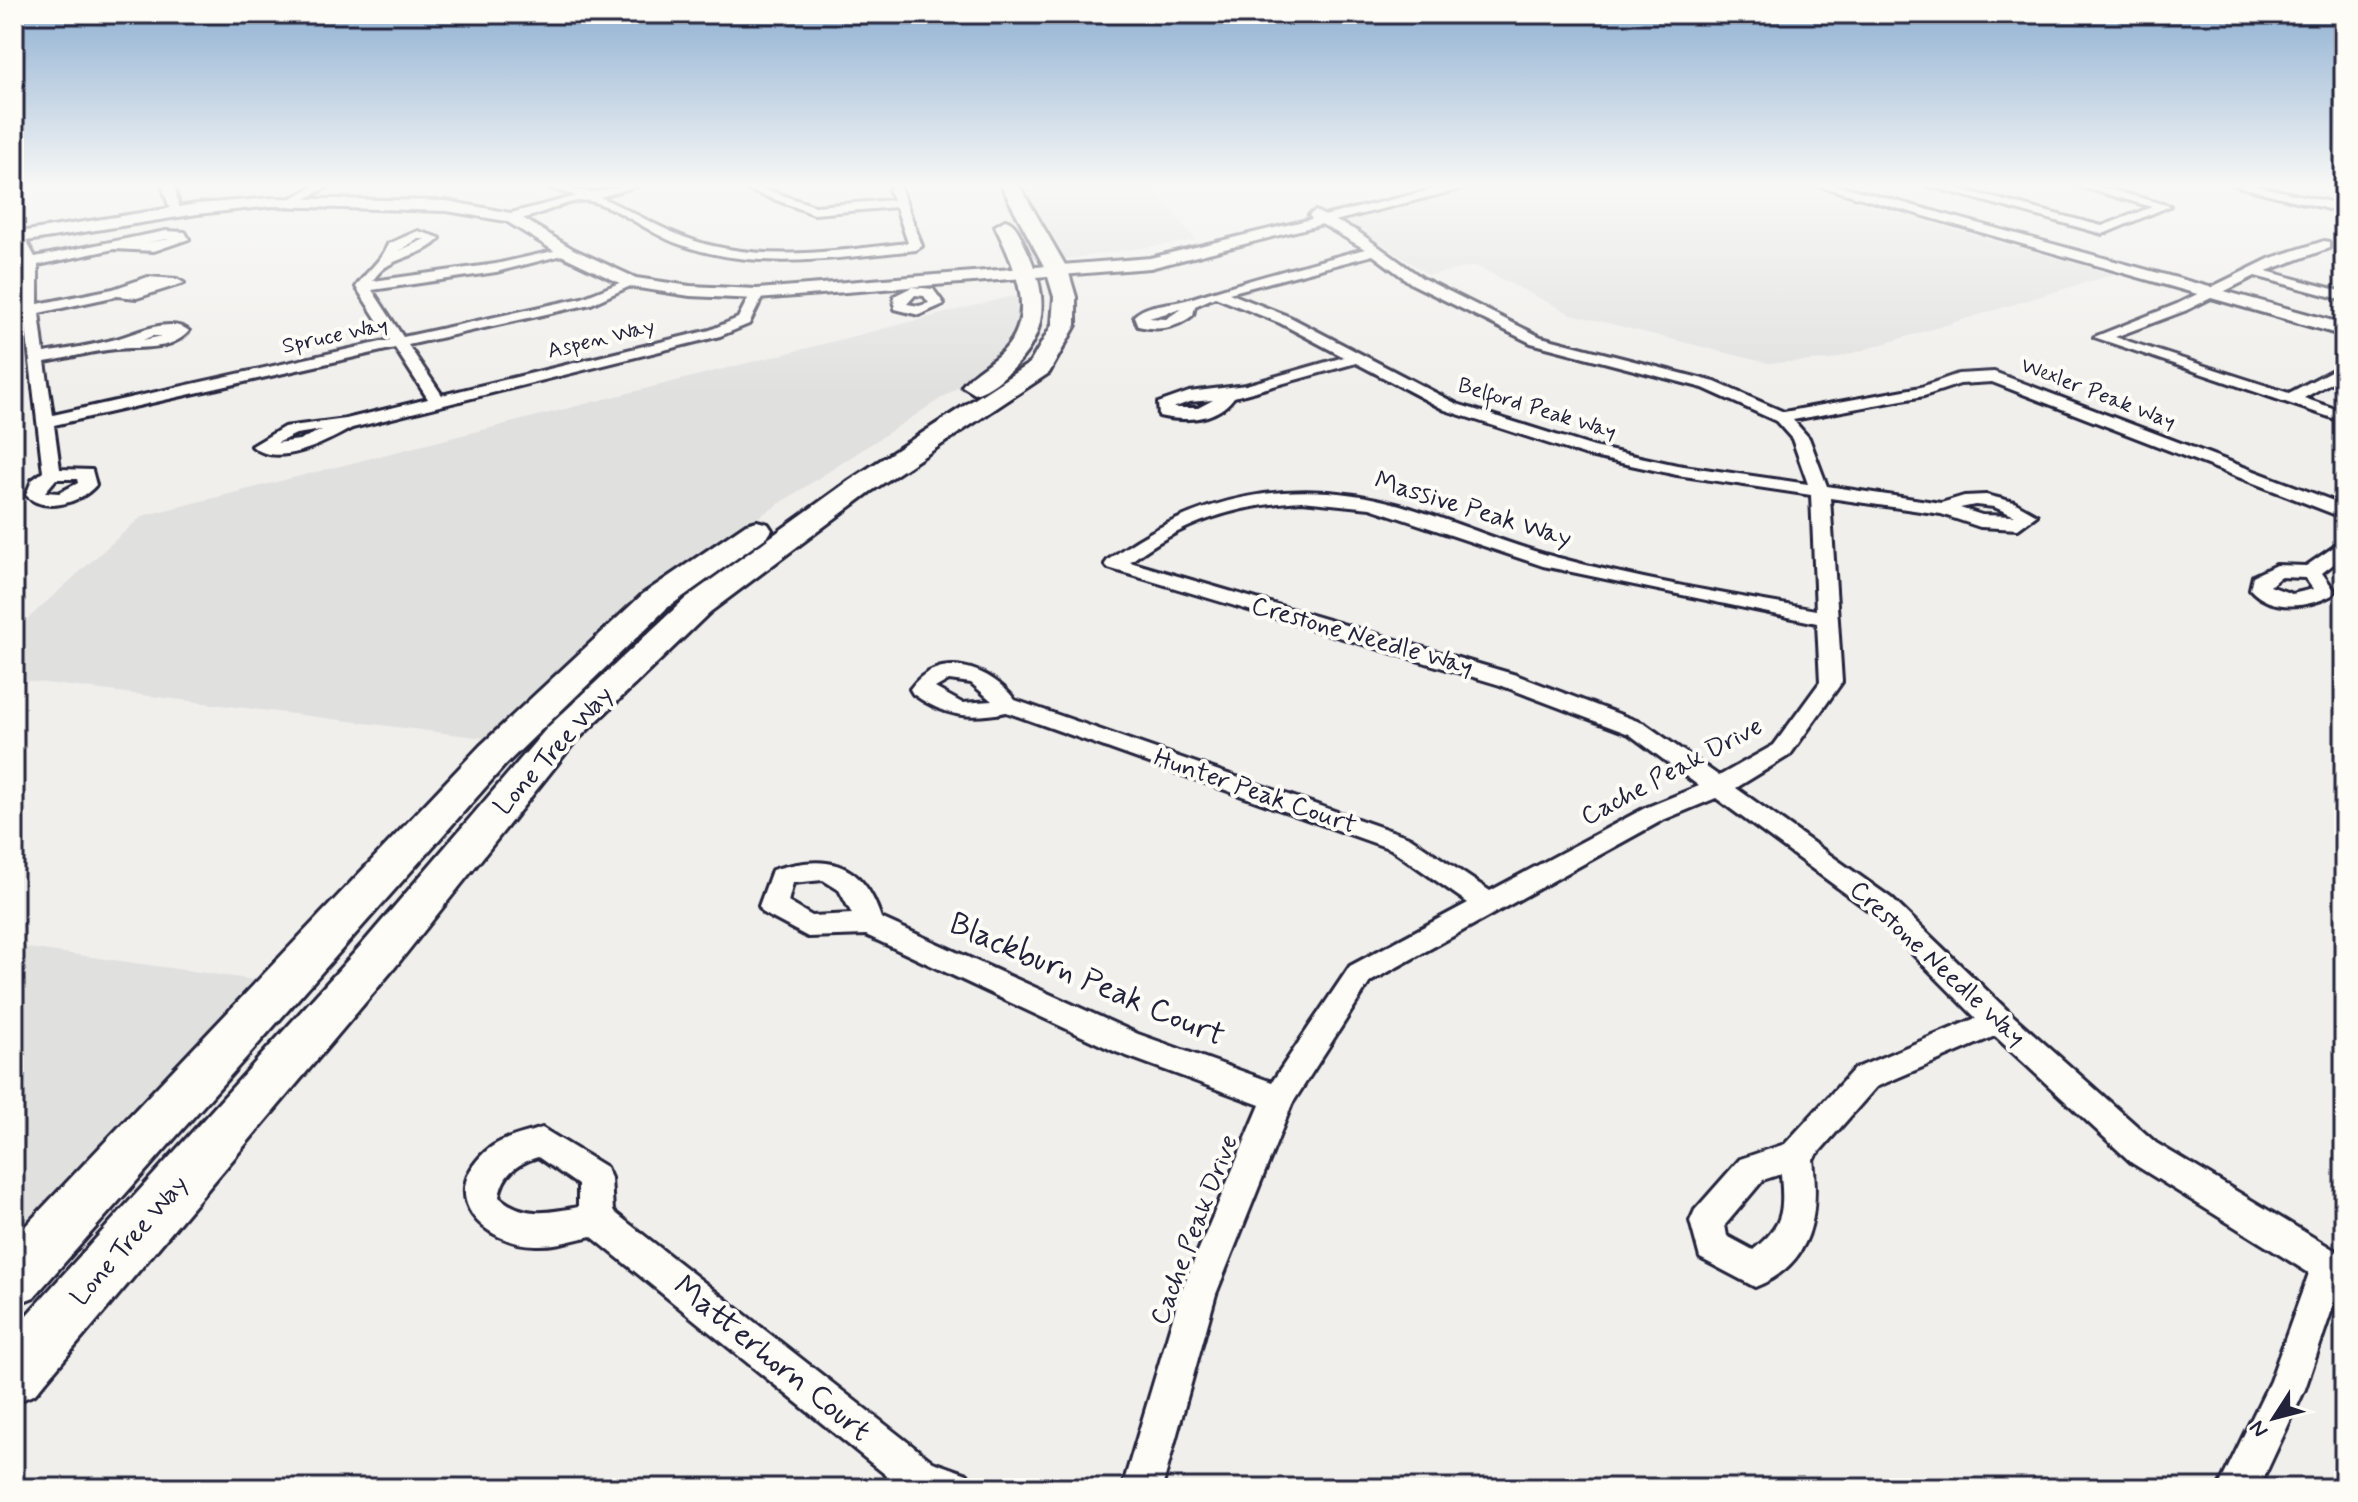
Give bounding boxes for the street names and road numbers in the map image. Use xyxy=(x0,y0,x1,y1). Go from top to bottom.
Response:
street label: Spruce Way xyxy=(280,311,390,361)
street label: Aspen Way xyxy=(545,312,657,366)
street label: Wexler Peak Way xyxy=(2017,352,2179,436)
street label: Belford Peak Way xyxy=(1454,372,1620,448)
street label: Massive Peak Way xyxy=(1370,464,1576,556)
street label: Crestone Needle Way xyxy=(1247,589,1477,685)
street label: Lone Tree Way xyxy=(487,679,621,823)
street label: Cache Peak Drive xyxy=(1575,710,1769,834)
street label: Hunter Peak Court xyxy=(1149,741,1361,843)
street label: Crestone Needle Way xyxy=(1842,873,2032,1055)
street label: Blackburn Peak Court xyxy=(943,903,1231,1057)
street label: Cache Peak Drive xyxy=(1143,1130,1247,1330)
street label: Lone Tree Way xyxy=(64,1168,196,1314)
street label: Matterhorn Court xyxy=(664,1266,880,1452)

